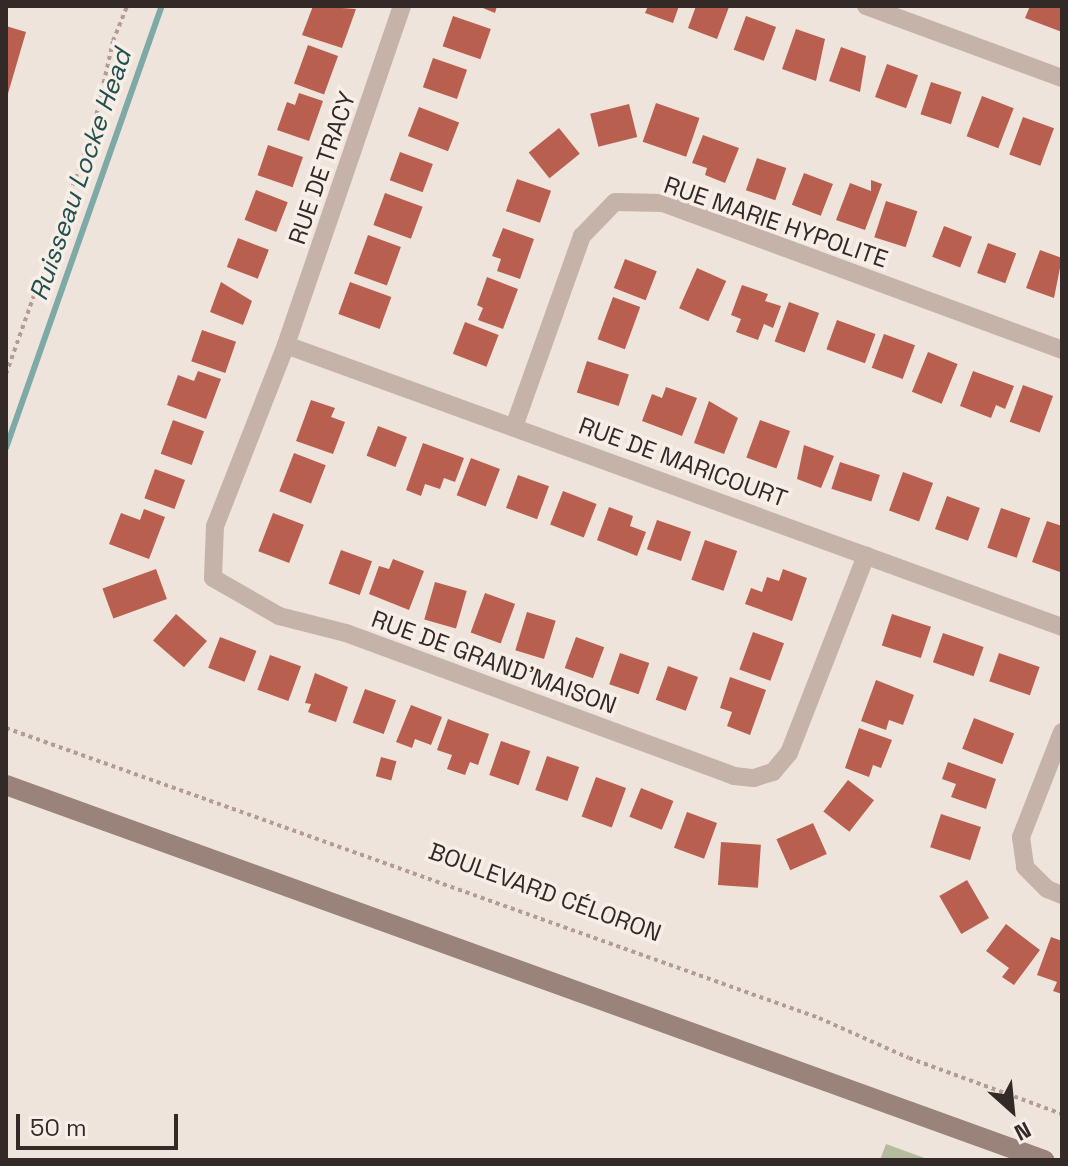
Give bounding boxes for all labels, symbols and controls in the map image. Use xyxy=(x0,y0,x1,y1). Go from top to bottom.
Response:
water label: Ruisseau Locke Head xyxy=(23,45,139,305)
street label: RUE DE TRACY xyxy=(282,88,362,248)
street label: RUE MARIE HYPOLITE xyxy=(660,170,892,274)
street label: RUE DE MARICOURT xyxy=(575,411,791,513)
street label: RUE DE GRAND'MAISON xyxy=(368,604,620,720)
street label: BOULEVARD CÉLORON xyxy=(425,837,665,947)
north arrow xyxy=(972,1070,1052,1150)
scale bar xyxy=(20,1098,182,1148)
text: 50 m xyxy=(30,1112,87,1143)
text: N xyxy=(1010,1116,1036,1147)

